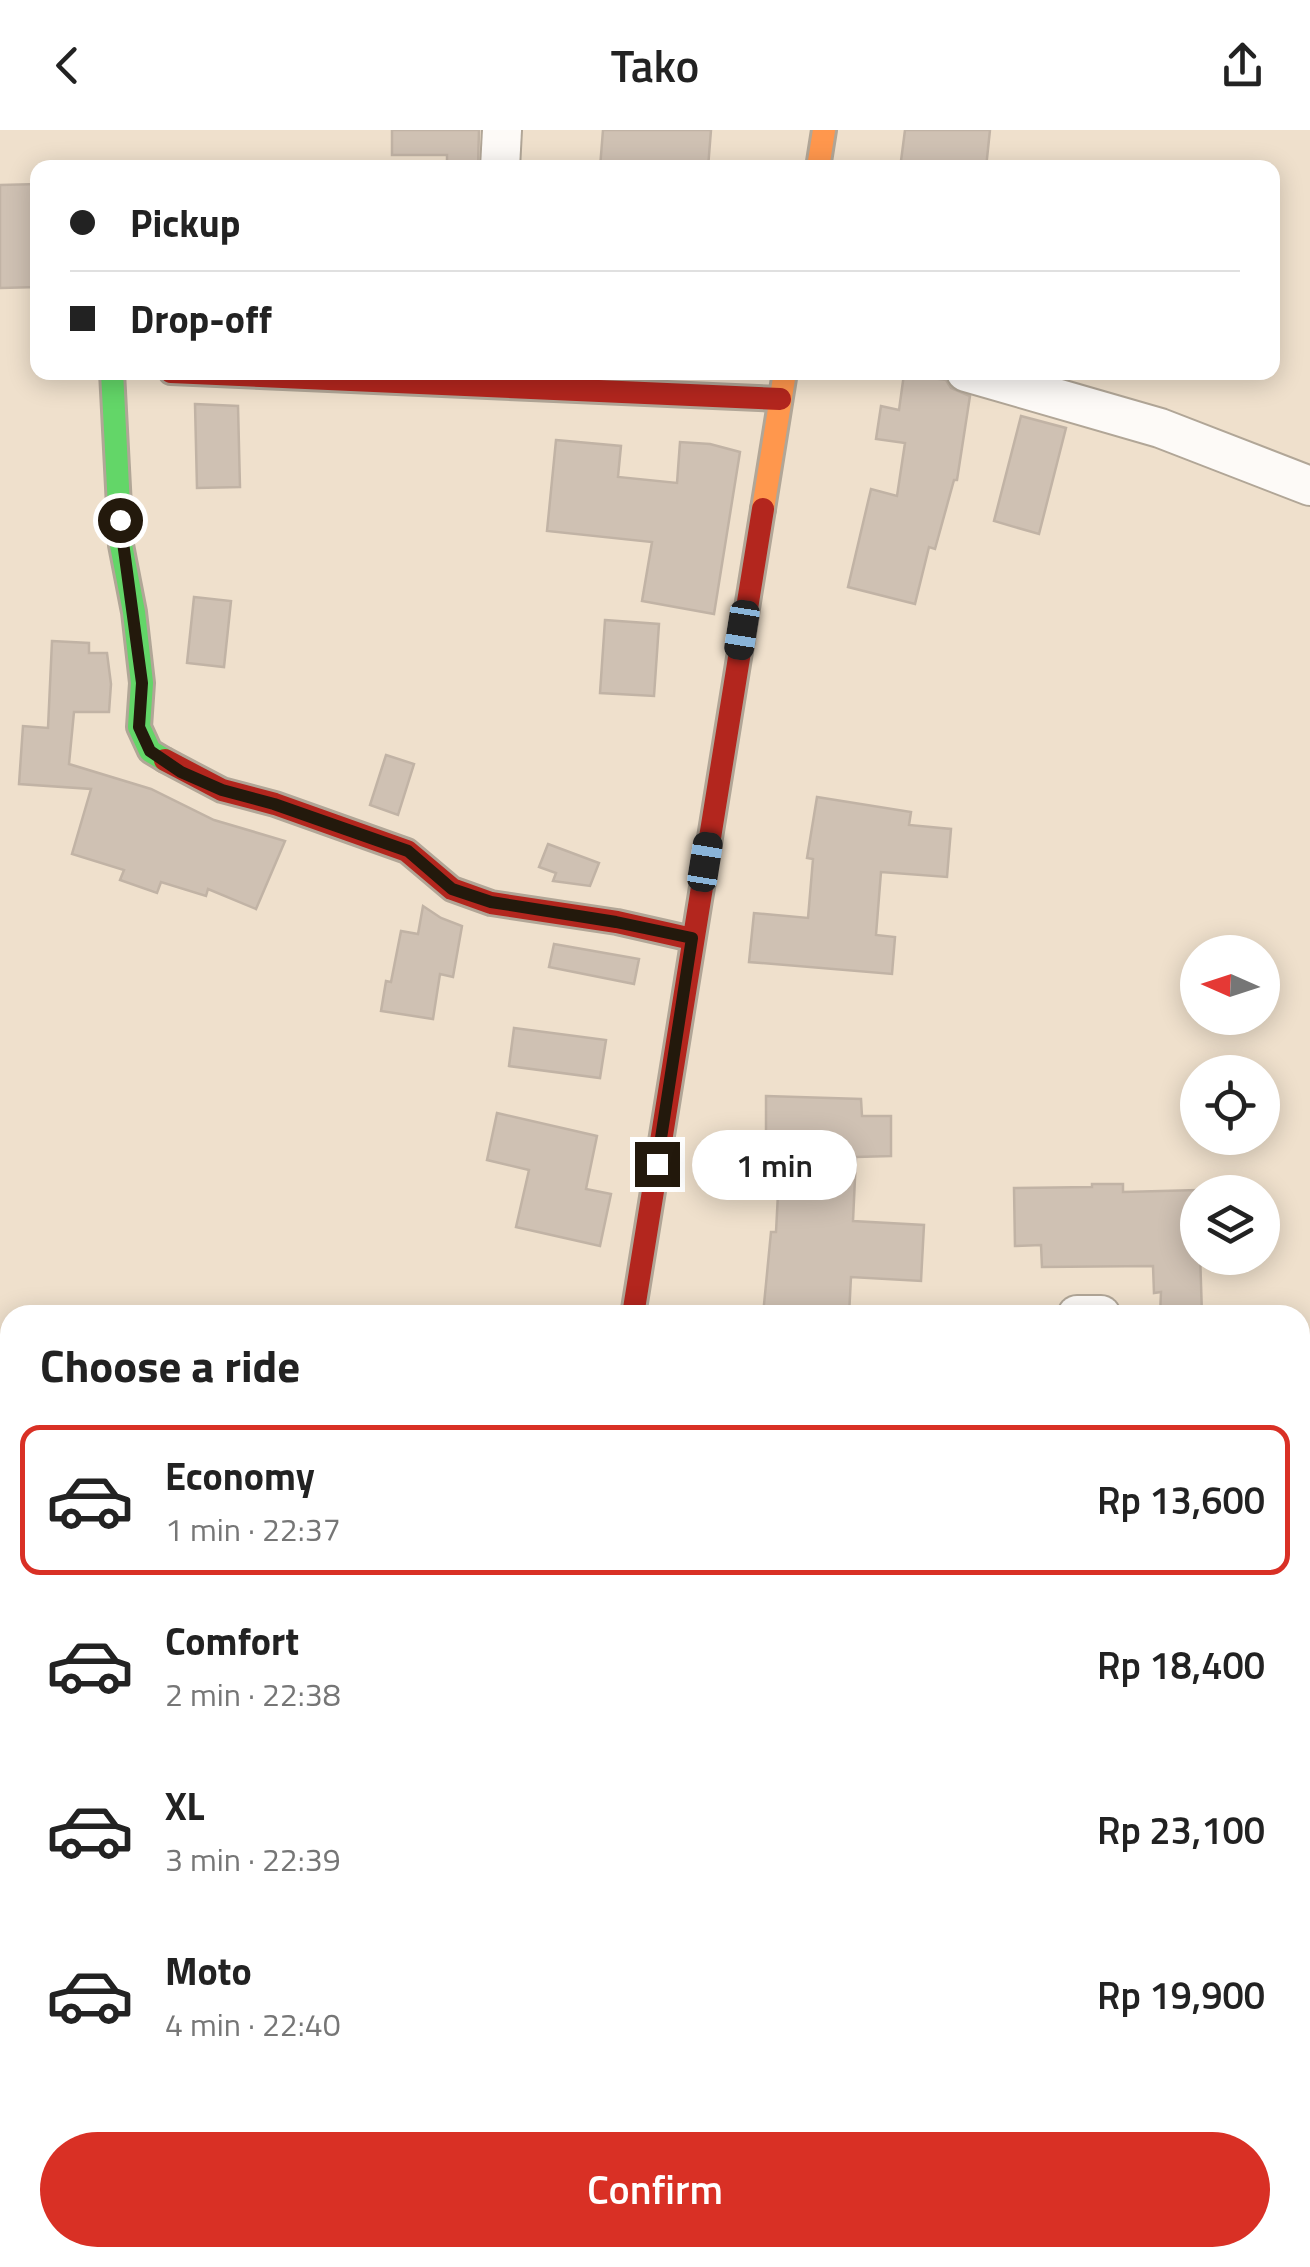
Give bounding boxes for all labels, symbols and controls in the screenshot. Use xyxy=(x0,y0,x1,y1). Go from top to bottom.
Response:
text: Tako xyxy=(611,31,699,99)
icon: back xyxy=(40,38,95,93)
icon: share xyxy=(1215,38,1270,93)
text: Pickup xyxy=(130,194,240,252)
text: Drop-off xyxy=(130,290,272,348)
route start xyxy=(98,498,143,543)
car xyxy=(722,598,762,662)
car xyxy=(685,830,725,894)
north arrow xyxy=(1180,935,1280,1035)
map controls xyxy=(1180,935,1280,1275)
button: locate xyxy=(1180,1055,1280,1155)
callout: 1 min xyxy=(692,1129,857,1199)
text: 1 min xyxy=(736,1141,813,1189)
route end xyxy=(635,1142,680,1187)
button: layers xyxy=(1180,1175,1280,1275)
text: Choose a ride xyxy=(40,1331,300,1399)
text: Economy xyxy=(165,1447,315,1505)
icon: car xyxy=(45,1455,135,1545)
text: Rp 13,600 xyxy=(1097,1471,1265,1529)
text: 1 min · 22:37 xyxy=(165,1505,341,1553)
text: Comfort xyxy=(165,1612,299,1670)
icon: car xyxy=(45,1620,135,1710)
text: Rp 18,400 xyxy=(1097,1636,1265,1694)
text: 2 min · 22:38 xyxy=(165,1670,341,1718)
text: XL xyxy=(165,1777,205,1835)
icon: car xyxy=(45,1785,135,1875)
text: Rp 23,100 xyxy=(1097,1801,1265,1859)
text: 3 min · 22:39 xyxy=(165,1835,341,1883)
text: Moto xyxy=(165,1942,252,2000)
icon: car xyxy=(45,1950,135,2040)
text: Rp 19,900 xyxy=(1097,1966,1265,2024)
text: 4 min · 22:40 xyxy=(165,2000,341,2048)
button: Confirm xyxy=(40,2132,1270,2247)

